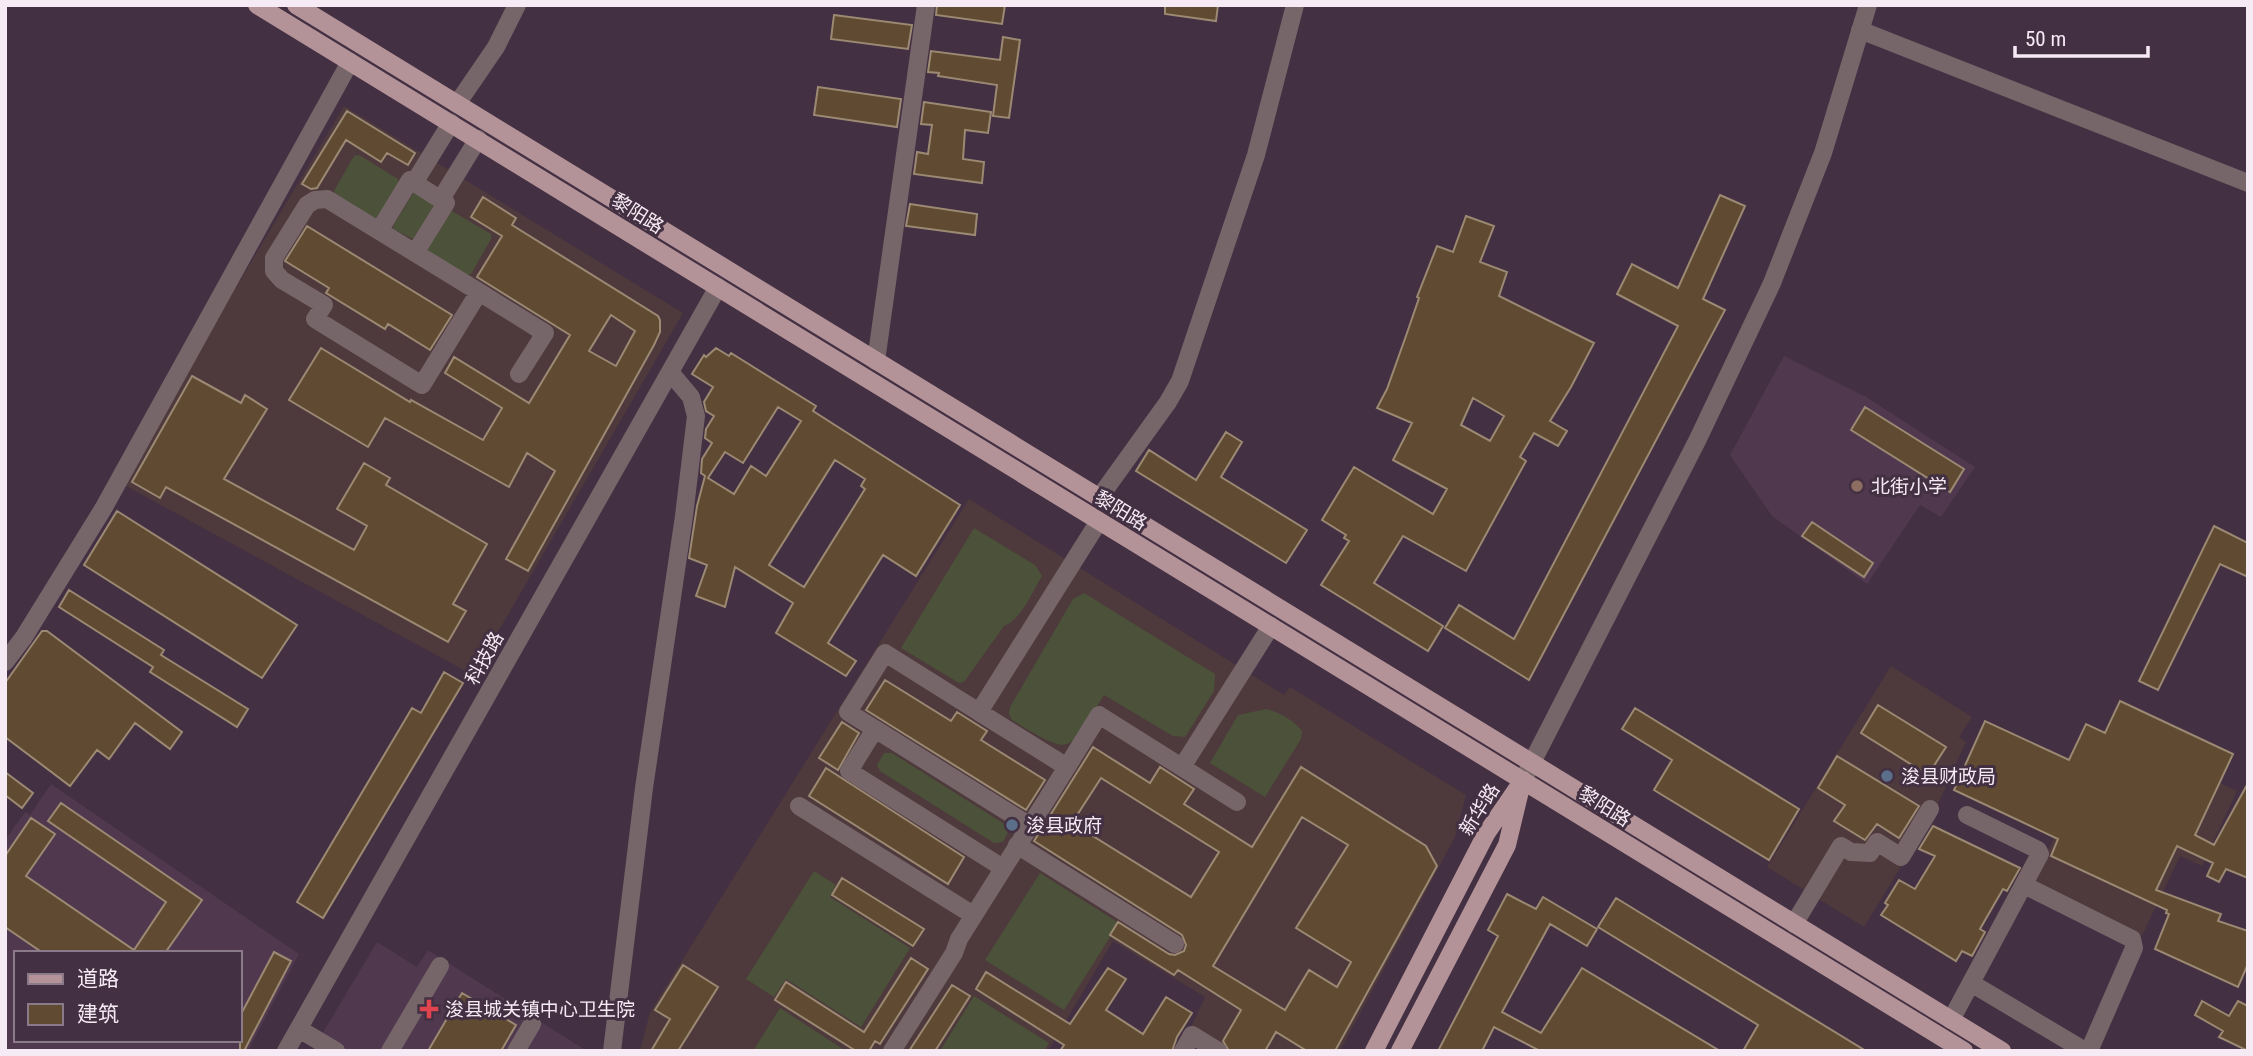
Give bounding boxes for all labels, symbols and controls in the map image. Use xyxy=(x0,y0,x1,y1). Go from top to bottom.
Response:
scale bar xyxy=(2015,14,2148,58)
text: 50 m xyxy=(2025,27,2066,51)
street label: 黎阳路 xyxy=(607,189,668,238)
place label: 北街小学 xyxy=(1871,475,1947,498)
marker: 北街小学 xyxy=(1849,478,1865,494)
street label: 黎阳路 xyxy=(1090,486,1151,535)
street label: 科技路 xyxy=(461,628,508,689)
place label: 浚县财政局 xyxy=(1901,765,1996,788)
marker: 浚县财政局 xyxy=(1879,768,1895,784)
street label: 新华路 xyxy=(1455,779,1504,840)
street label: 黎阳路 xyxy=(1574,782,1635,831)
place label: 浚县政府 xyxy=(1026,814,1102,837)
marker: 浚县政府 xyxy=(1004,817,1020,833)
legend xyxy=(14,951,242,1042)
text: 道路 xyxy=(77,967,119,991)
place label: 浚县城关镇中心卫生院 xyxy=(445,998,635,1021)
marker: 浚县城关镇中心卫生院 xyxy=(419,999,439,1019)
text: 建筑 xyxy=(77,1002,119,1026)

